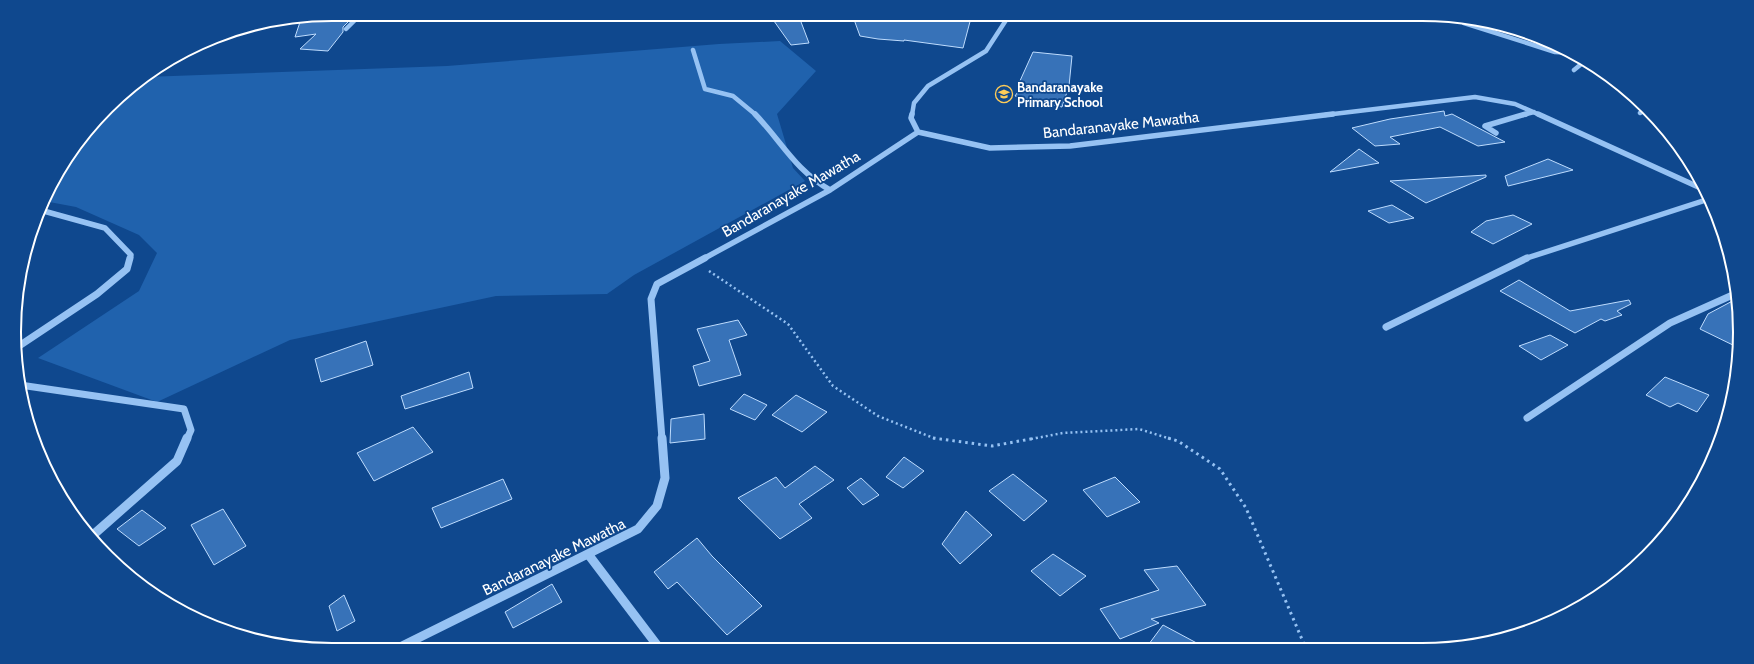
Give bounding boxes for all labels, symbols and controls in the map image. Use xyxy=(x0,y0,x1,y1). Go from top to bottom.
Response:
place label: Bandaranayake Primary School xyxy=(1017,79,1103,110)
school or university icon: Bandaranayake Primary School xyxy=(994,84,1014,104)
street label: Bandaranayake Mawatha xyxy=(1042,108,1201,142)
street label: Bandaranayake Mawatha xyxy=(719,147,864,241)
street label: Bandaranayake Mawatha xyxy=(480,514,629,599)

